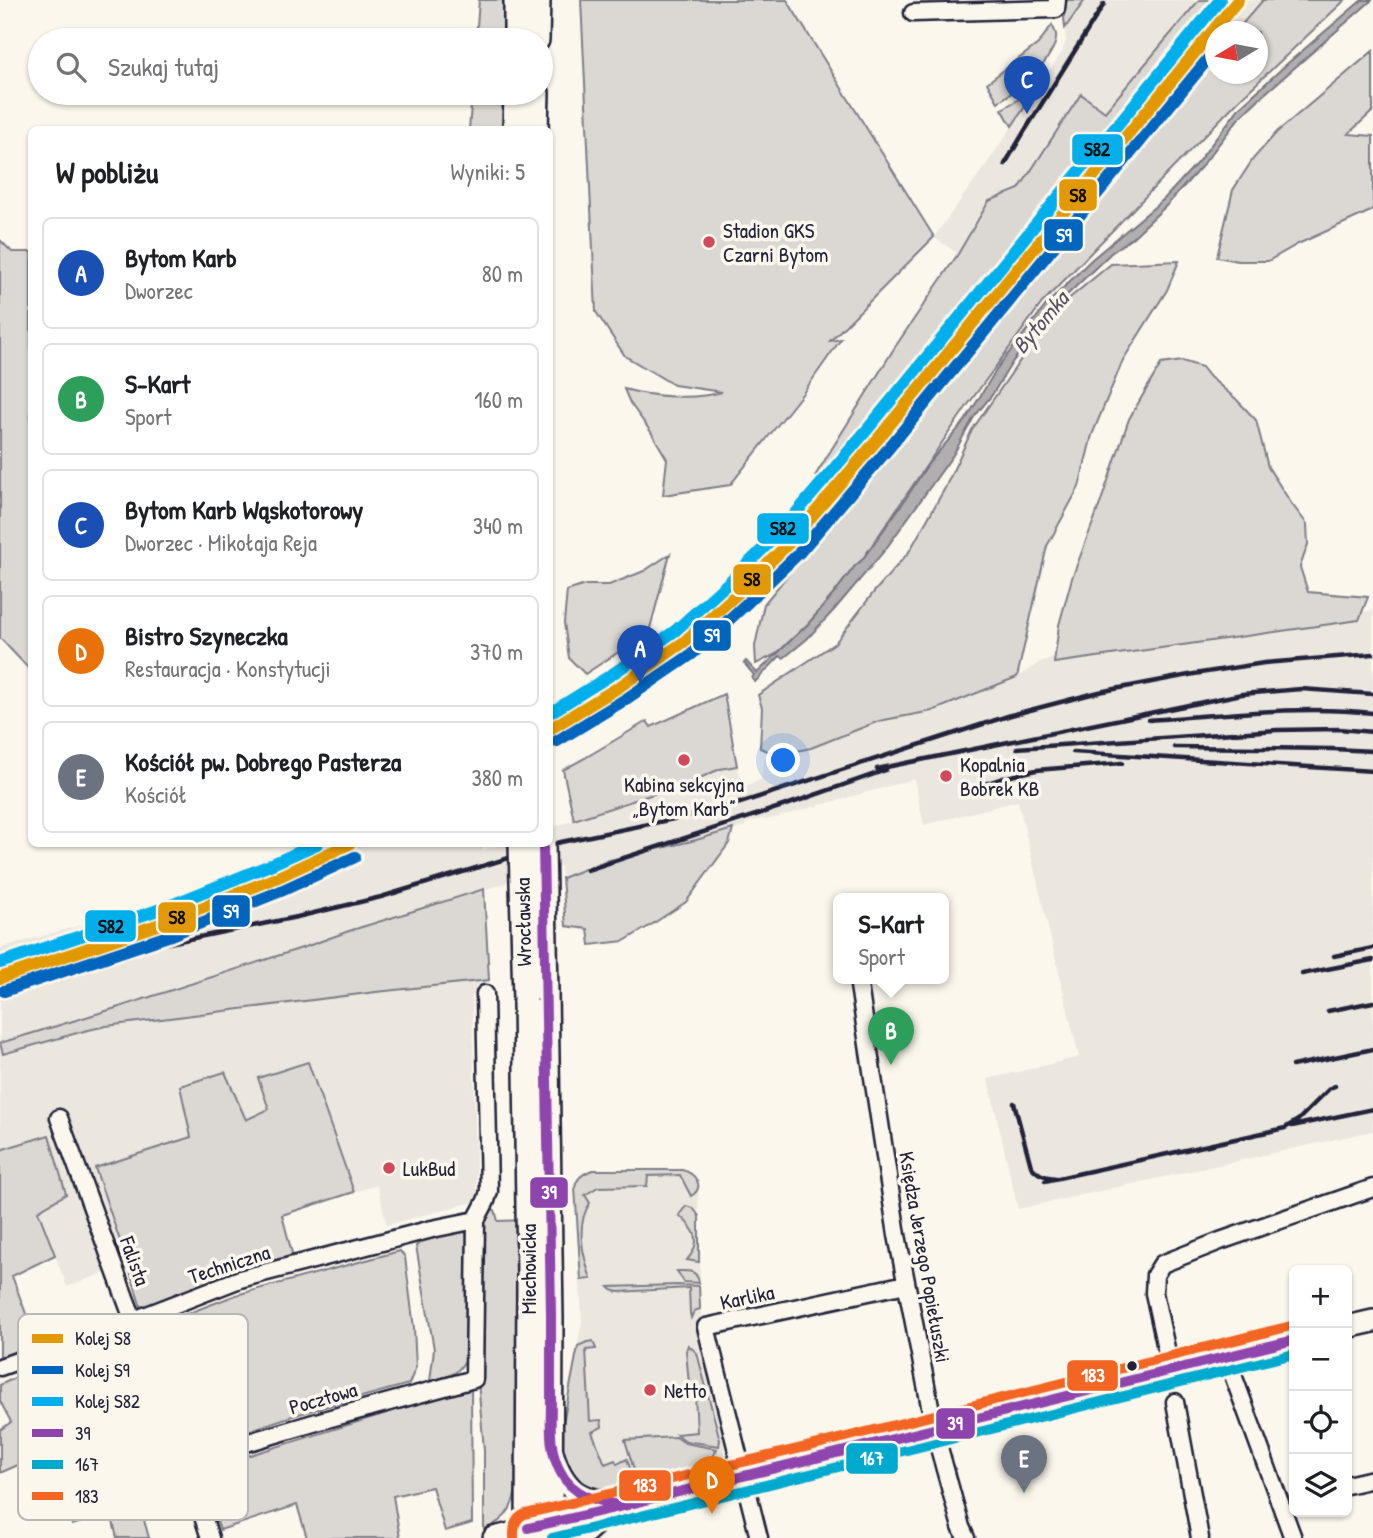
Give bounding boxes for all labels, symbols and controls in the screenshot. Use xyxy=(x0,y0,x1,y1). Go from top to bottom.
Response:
north arrow xyxy=(1205,21,1268,84)
search box xyxy=(28,28,553,105)
icon: search xyxy=(52,48,90,86)
text: Szukaj tutaj xyxy=(108,49,219,84)
pin: C xyxy=(1004,56,1050,114)
line badge: S82 xyxy=(1071,133,1124,166)
text: S82 xyxy=(1084,136,1110,162)
text: W pobliżu xyxy=(56,152,158,192)
text: Wyniki: 5 xyxy=(451,156,525,187)
line badge: S8 xyxy=(1058,178,1098,212)
text: S8 xyxy=(1070,182,1086,208)
place label: Stadion GKS Czarni Bytom xyxy=(723,216,828,269)
line badge: S9 xyxy=(1043,218,1084,252)
text: S9 xyxy=(1056,222,1072,248)
marker: Stadion GKS Czarni Bytom xyxy=(701,234,717,250)
text: Bytom Karb xyxy=(125,240,237,275)
text: A xyxy=(75,258,87,289)
text: 80 m xyxy=(482,258,523,289)
text: Dworzec xyxy=(125,275,193,306)
water label: Bytomka xyxy=(1005,283,1077,360)
text: S-Kart xyxy=(125,366,190,401)
text: B xyxy=(75,384,87,415)
text: 160 m xyxy=(474,384,523,415)
text: Sport xyxy=(125,401,171,432)
text: Bytom Karb Wąskotorowy xyxy=(125,492,363,527)
text: C xyxy=(75,510,87,541)
text: 340 m xyxy=(473,510,523,541)
line badge: S82 xyxy=(756,512,810,545)
text: S82 xyxy=(770,515,796,541)
text: Dworzec · Mikołaja Reja xyxy=(125,527,317,558)
line badge: S8 xyxy=(732,563,772,596)
text: S8 xyxy=(744,566,760,592)
text: Bistro Szyneczka xyxy=(125,618,288,653)
line badge: S9 xyxy=(692,619,732,652)
text: S9 xyxy=(704,622,720,648)
pin: A xyxy=(617,625,663,683)
text: D xyxy=(76,636,86,667)
text: 370 m xyxy=(470,636,523,667)
text: Restauracja · Konstytucji xyxy=(125,653,331,684)
your location xyxy=(766,743,800,777)
text: Kościół pw. Dobrego Pasterza xyxy=(125,744,401,779)
place label: Kopalnia Bobrek KB xyxy=(960,750,1039,803)
marker: Kabina sekcyjna „Bytom Karb” xyxy=(676,752,692,768)
text: E xyxy=(76,762,86,793)
text: 380 m xyxy=(472,762,523,793)
marker: Kopalnia Bobrek KB xyxy=(938,768,954,784)
place label: Kabina sekcyjna „Bytom Karb” xyxy=(624,770,744,823)
text: Kościół xyxy=(125,779,187,810)
street label: Wrocławska xyxy=(508,877,538,967)
popup xyxy=(833,893,949,984)
line badge: S9 xyxy=(211,894,251,928)
text: S9 xyxy=(223,898,239,924)
line badge: S8 xyxy=(157,901,197,934)
text: S8 xyxy=(169,904,185,930)
text: S-Kart xyxy=(858,906,924,941)
line badge: S82 xyxy=(84,909,137,943)
text: S82 xyxy=(98,913,124,939)
text: Sport xyxy=(858,941,905,972)
pin: B xyxy=(868,1007,914,1065)
street label: Księdza Jerzego Popiełuszki xyxy=(892,1149,958,1365)
place label: LukBud xyxy=(403,1154,455,1183)
marker: LukBud xyxy=(381,1160,397,1176)
line badge: 39 xyxy=(529,1176,569,1209)
text: 39 xyxy=(541,1179,557,1205)
street label: Miechowicka xyxy=(514,1224,543,1314)
street label: Falista xyxy=(112,1232,157,1289)
street label: Techniczna xyxy=(184,1237,274,1291)
map controls xyxy=(1289,1265,1352,1517)
button: + xyxy=(1289,1265,1352,1328)
street label: Karlika xyxy=(717,1277,777,1317)
legend xyxy=(18,1314,248,1520)
text: Kolej S8 xyxy=(75,1325,131,1351)
button: − xyxy=(1289,1328,1352,1391)
text: Kolej S9 xyxy=(75,1357,130,1383)
line badge: 183 xyxy=(1066,1359,1119,1392)
unlabelled marker xyxy=(1125,1359,1139,1373)
text: 183 xyxy=(1081,1362,1105,1388)
street label: Pocztowa xyxy=(286,1375,360,1421)
place label: Netto xyxy=(664,1376,706,1405)
marker: Netto xyxy=(642,1382,658,1398)
text: Kolej S82 xyxy=(75,1388,140,1414)
button: locate xyxy=(1289,1391,1352,1454)
line badge: 39 xyxy=(935,1407,976,1440)
text: 39 xyxy=(947,1410,963,1436)
text: 39 xyxy=(75,1420,91,1446)
pin: E xyxy=(1001,1435,1047,1493)
line badge: 167 xyxy=(845,1442,899,1475)
text: 167 xyxy=(860,1445,884,1471)
text: 167 xyxy=(75,1451,99,1477)
button: layers xyxy=(1289,1454,1352,1517)
pin: D xyxy=(689,1456,735,1514)
line badge: 183 xyxy=(618,1469,672,1502)
text: 183 xyxy=(633,1472,657,1498)
text: 183 xyxy=(75,1483,99,1509)

